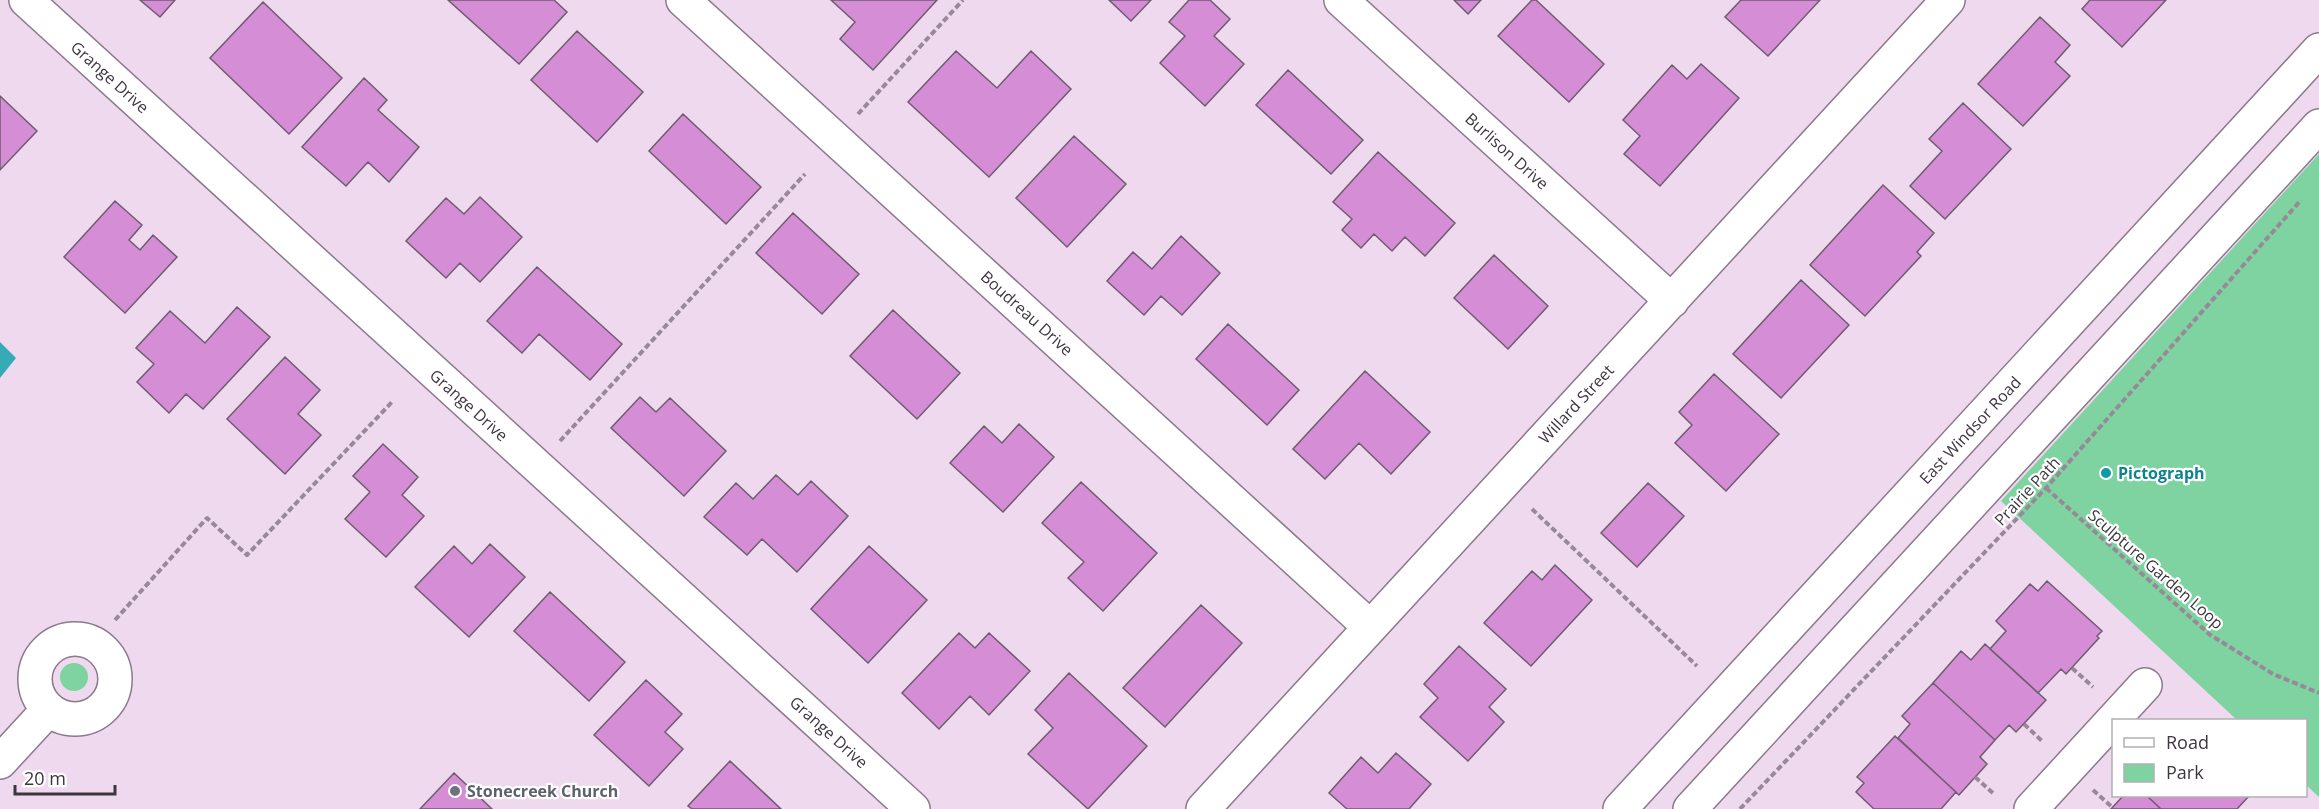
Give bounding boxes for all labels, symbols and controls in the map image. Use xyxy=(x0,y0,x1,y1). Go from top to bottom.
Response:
street label: Grange Drive xyxy=(66,36,154,118)
street label: Burlison Drive xyxy=(1461,108,1553,194)
street label: Boudreau Drive xyxy=(976,266,1078,360)
street label: Willard Street xyxy=(1534,359,1619,448)
street label: Grange Drive xyxy=(425,364,513,446)
street label: East Windsor Road xyxy=(1914,371,2026,489)
street label: Prairie Path xyxy=(1989,452,2065,530)
place label: Pictograph xyxy=(2118,462,2205,484)
marker: Pictograph xyxy=(2099,466,2113,480)
street label: Sculpture Garden Loop xyxy=(2084,504,2228,634)
street label: Grange Drive xyxy=(785,691,873,773)
legend xyxy=(2112,719,2307,797)
text: Road xyxy=(2166,730,2209,754)
scale bar xyxy=(15,758,116,796)
text: Park xyxy=(2166,760,2204,784)
text: 20 m xyxy=(24,766,66,790)
place label: Stonecreek Church xyxy=(467,780,618,802)
marker: Stonecreek Church xyxy=(448,784,462,798)

